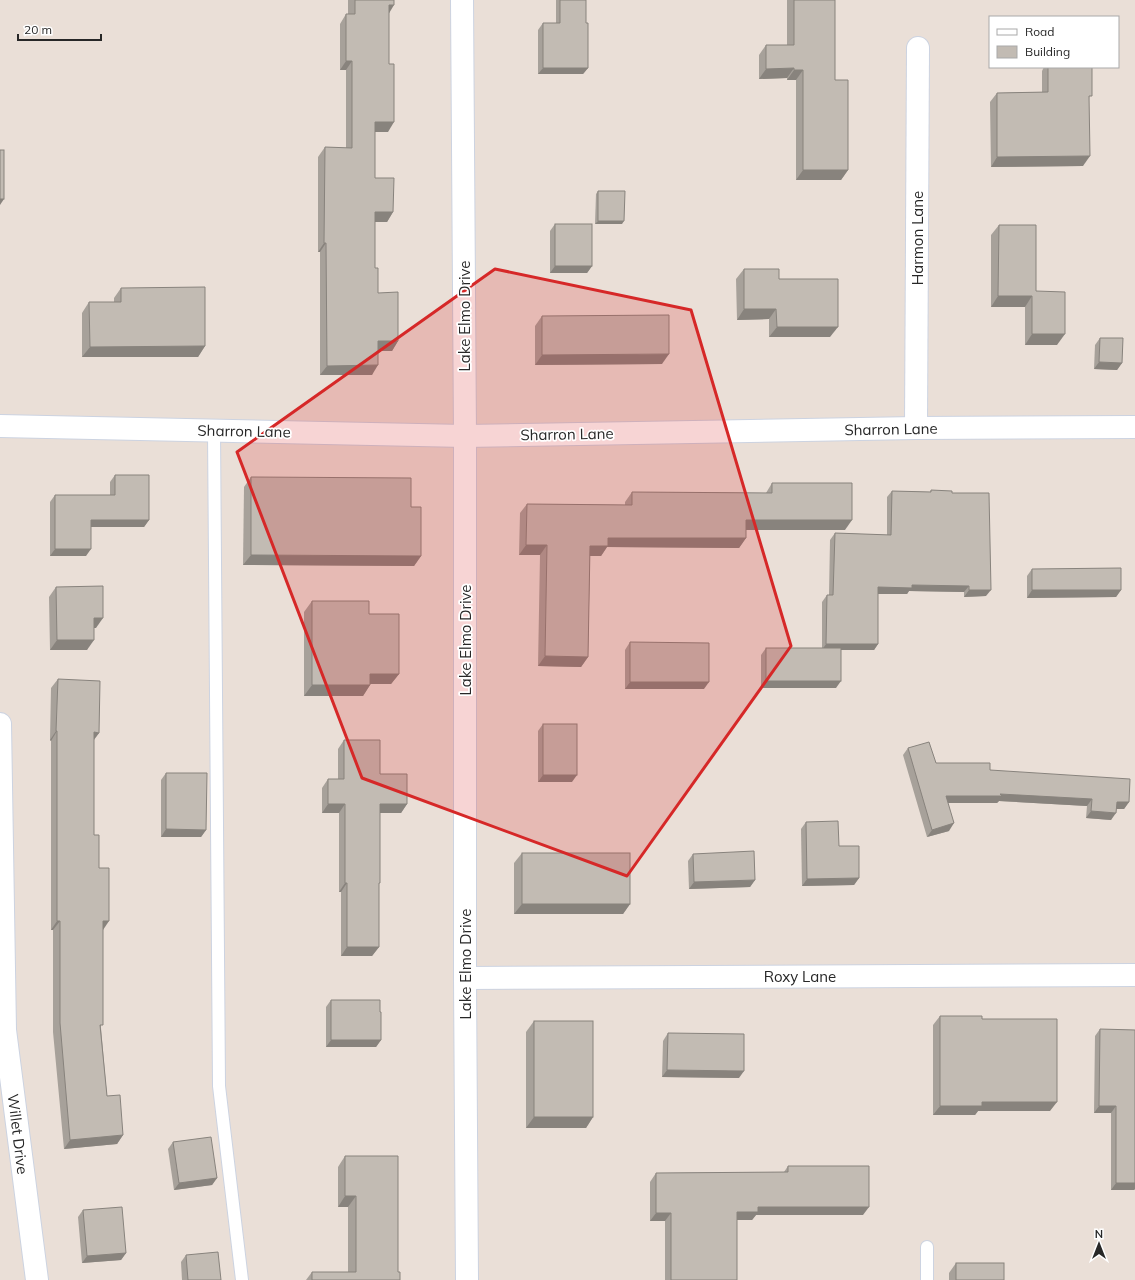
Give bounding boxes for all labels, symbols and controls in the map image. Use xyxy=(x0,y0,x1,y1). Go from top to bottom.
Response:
scale bar xyxy=(18,16,101,42)
legend xyxy=(989,16,1119,68)
text: 20 m xyxy=(24,22,52,37)
text: Road xyxy=(1025,24,1054,39)
text: Building xyxy=(1025,44,1070,59)
street label: Harmon Lane xyxy=(908,191,927,285)
street label: Lake Elmo Drive xyxy=(455,260,474,372)
street label: Sharron Lane xyxy=(844,419,938,439)
street label: Sharron Lane xyxy=(197,421,291,441)
street label: Sharron Lane xyxy=(520,424,614,444)
street label: Lake Elmo Drive xyxy=(456,584,475,696)
street label: Lake Elmo Drive xyxy=(456,908,475,1020)
street label: Roxy Lane xyxy=(764,967,836,986)
street label: Willet Drive xyxy=(4,1093,32,1175)
north arrow xyxy=(1079,1224,1119,1264)
text: N xyxy=(1095,1227,1103,1241)

